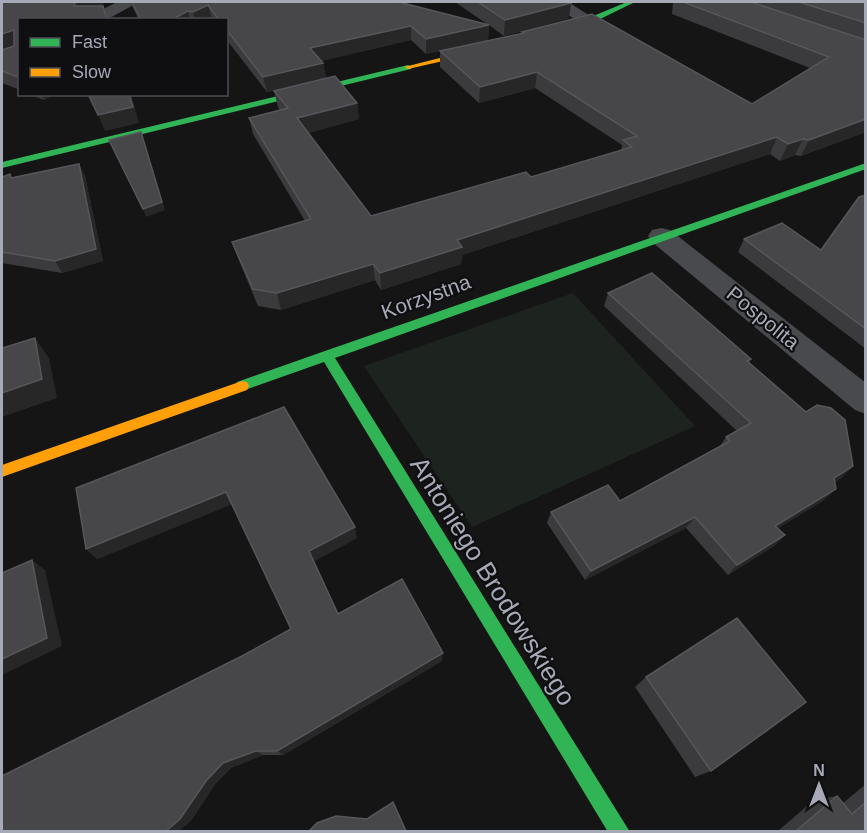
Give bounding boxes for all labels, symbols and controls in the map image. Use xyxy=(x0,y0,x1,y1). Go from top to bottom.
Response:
legend xyxy=(18,18,228,96)
text: Fast xyxy=(72,32,107,52)
text: Slow xyxy=(72,62,112,82)
street label: Korzystna xyxy=(378,270,474,323)
street label: Pospolita xyxy=(723,281,804,354)
street label: Antoniego Brodowskiego xyxy=(404,451,582,711)
north arrow xyxy=(789,755,849,815)
text: N xyxy=(813,762,825,779)

